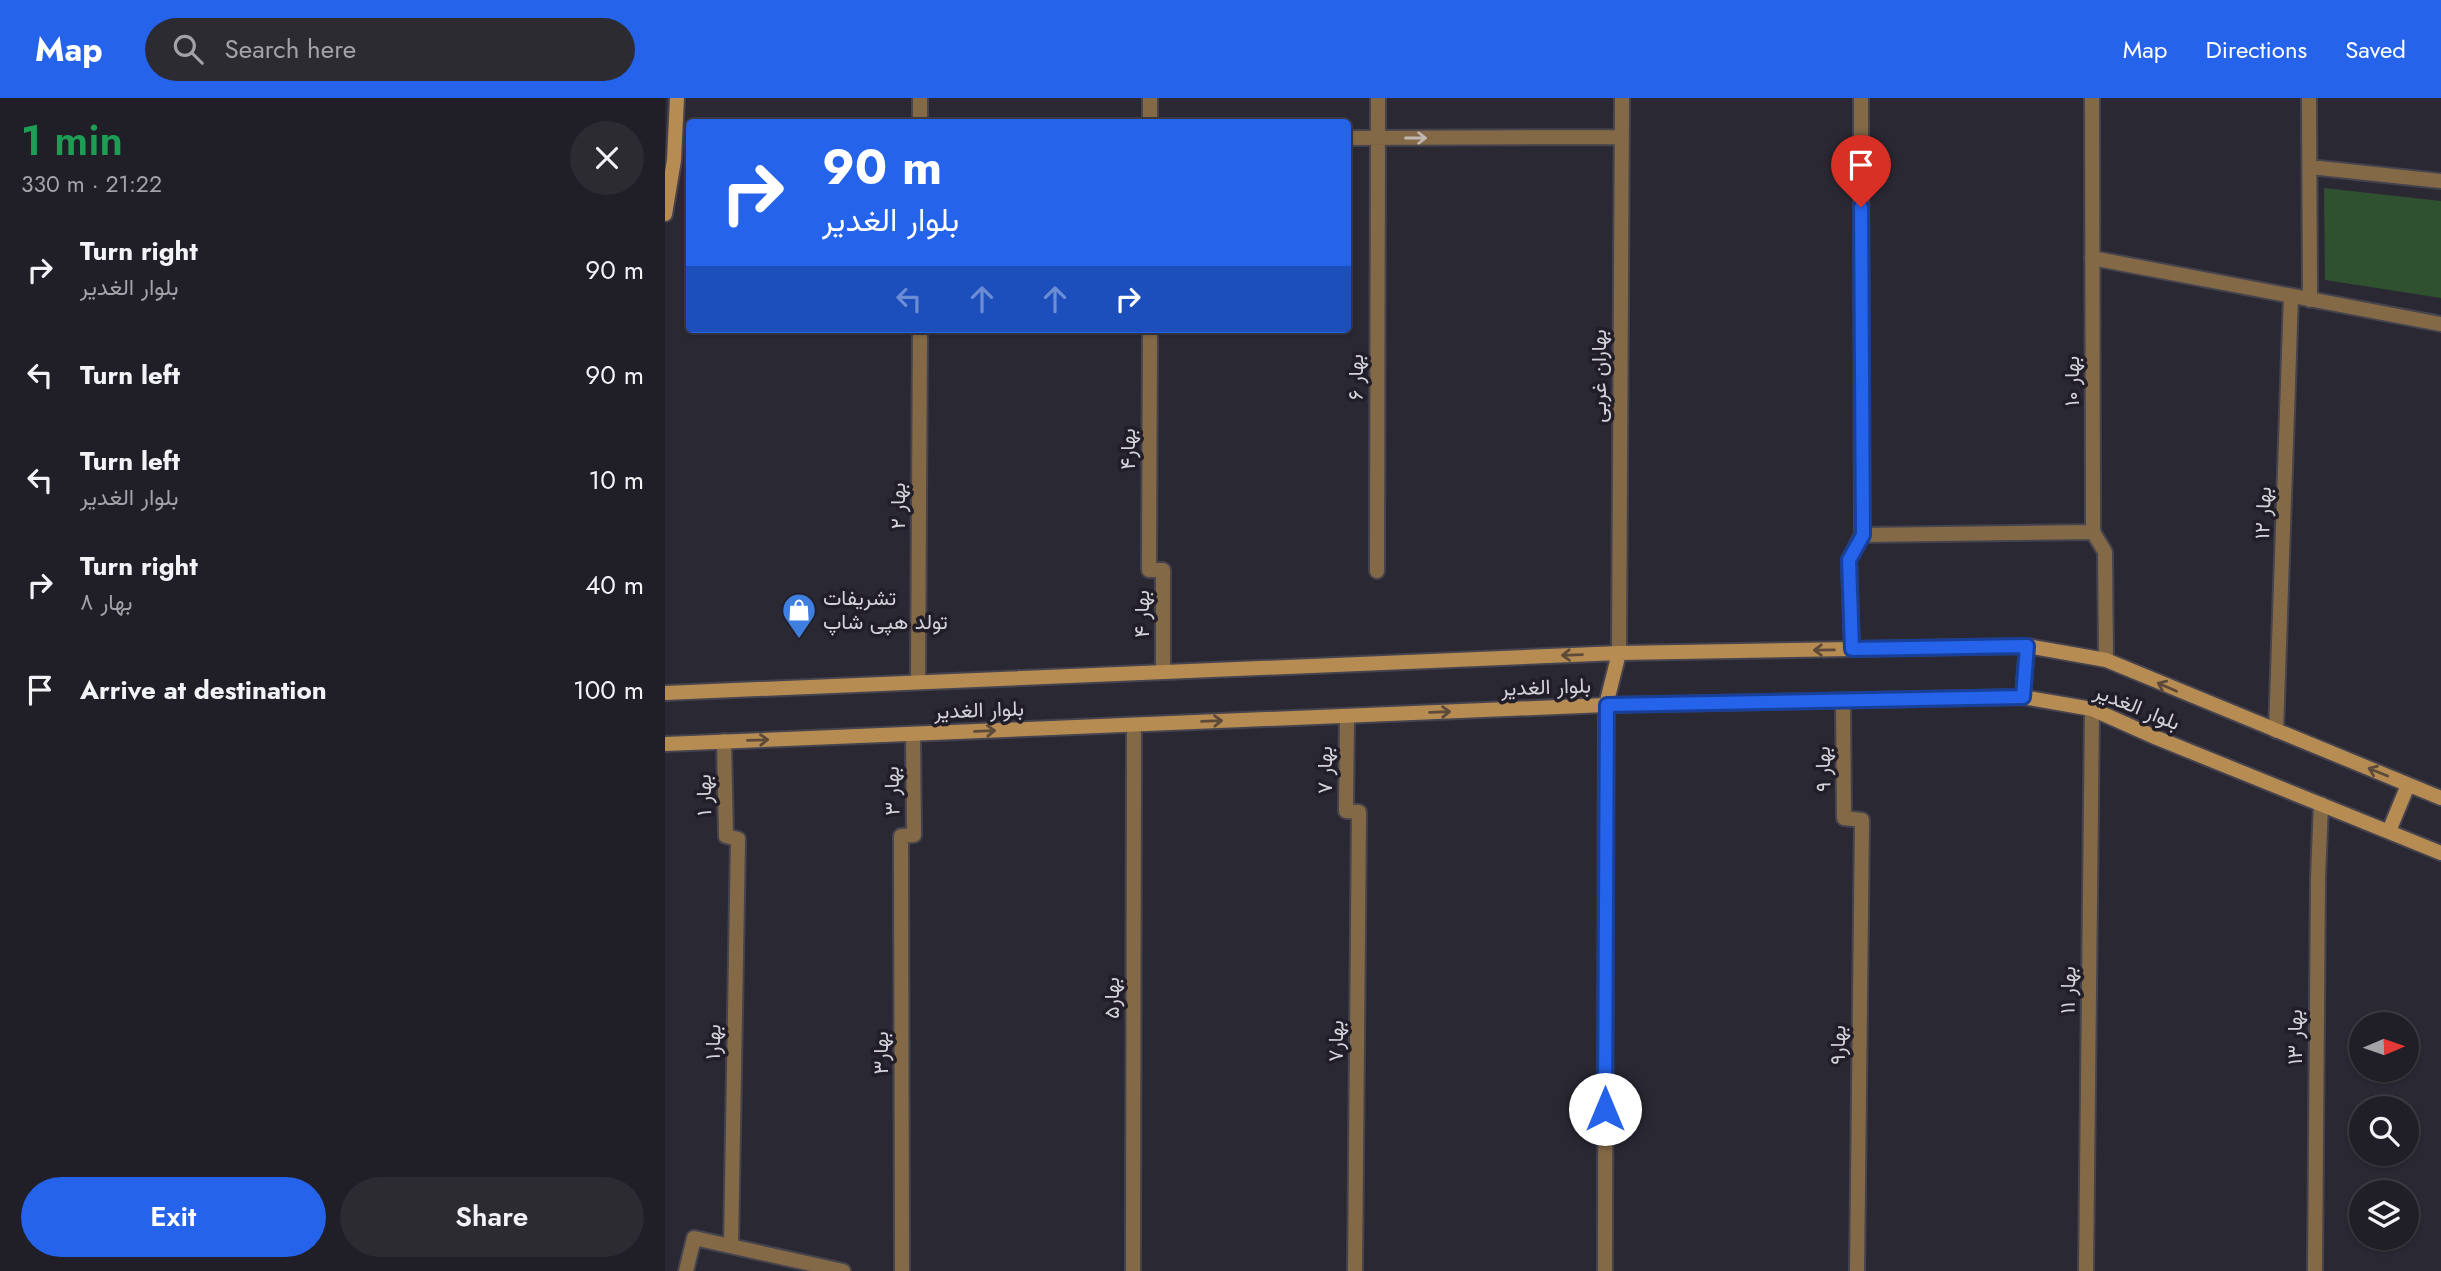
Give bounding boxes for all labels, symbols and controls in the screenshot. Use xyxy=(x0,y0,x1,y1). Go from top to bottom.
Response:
search box xyxy=(145,18,635,81)
text: Map xyxy=(35,26,103,73)
icon: search xyxy=(169,30,207,68)
text: Search here xyxy=(225,30,356,68)
text: Map xyxy=(2123,32,2168,67)
text: Directions xyxy=(2206,32,2307,67)
text: Saved xyxy=(2345,32,2406,67)
text: 1 min xyxy=(21,110,123,171)
button: close xyxy=(570,121,644,195)
one-way arrow xyxy=(1404,131,1427,145)
text: 90 m xyxy=(822,132,942,202)
pin xyxy=(1831,135,1891,207)
icon: arrive xyxy=(1842,146,1880,184)
icon: right xyxy=(707,147,798,238)
text: 330 m · 21:22 xyxy=(21,167,162,201)
text: بلوار الغدیر xyxy=(822,197,959,243)
text: Turn right xyxy=(80,232,198,270)
icon: right xyxy=(21,251,59,289)
text: 90 m xyxy=(585,251,644,289)
text: بلوار الغدیر xyxy=(80,270,179,304)
icon: left xyxy=(890,280,928,318)
icon: ahead xyxy=(963,280,1001,318)
icon: ahead xyxy=(1036,280,1074,318)
icon: right xyxy=(1109,280,1147,318)
street label: بهاران غربی xyxy=(1584,329,1614,423)
street label: بهار ۶ xyxy=(1341,354,1371,400)
icon: left xyxy=(21,356,59,394)
text: Turn left xyxy=(80,356,180,394)
text: 90 m xyxy=(585,356,644,394)
street label: بهار ۱۰ xyxy=(2057,356,2087,406)
street label: بهار۴ xyxy=(1113,428,1143,470)
text: Turn left xyxy=(80,442,180,480)
icon: left xyxy=(21,461,59,499)
text: 10 m xyxy=(589,461,644,499)
text: بلوار الغدیر xyxy=(80,480,179,514)
street label: بهار ۲ xyxy=(883,483,913,529)
street label: بهار ۱۲ xyxy=(2247,486,2279,540)
text: Turn right xyxy=(80,547,198,585)
icon: right xyxy=(21,566,59,604)
text: 40 m xyxy=(585,566,644,604)
place label: تشریفات تولد هپی شاپ xyxy=(823,583,948,637)
text: بهار ۸ xyxy=(80,585,133,619)
street label: بهار ۴ xyxy=(1127,590,1157,638)
shop icon: تشریفات تولد هپی شاپ xyxy=(780,591,818,640)
one-way arrow xyxy=(1813,643,1836,656)
one-way arrow xyxy=(1561,649,1584,662)
street label: بلوار الغدیر xyxy=(1499,670,1592,704)
icon: arrive xyxy=(21,671,59,709)
text: Arrive at destination xyxy=(80,671,327,709)
text: 100 m xyxy=(573,671,644,709)
street label: بلوار الغدیر xyxy=(2089,676,2184,738)
one-way arrow xyxy=(2157,680,2178,693)
street label: بلوار الغدیر xyxy=(932,693,1025,727)
one-way arrow xyxy=(1428,706,1451,719)
one-way arrow xyxy=(1201,715,1224,728)
one-way arrow xyxy=(973,724,996,737)
one-way arrow xyxy=(746,734,769,747)
street label: بهار ۷ xyxy=(1310,746,1340,794)
street label: بهار ۹ xyxy=(1808,746,1838,792)
one-way arrow xyxy=(2367,765,2389,778)
street label: بهار ۳ xyxy=(877,766,907,816)
street label: بهار ۱ xyxy=(689,774,719,816)
street label: بهار ۱۱ xyxy=(2053,966,2083,1014)
street label: بهار۵ xyxy=(1097,977,1127,1019)
street label: بهار ۱۳ xyxy=(2280,1009,2310,1065)
north arrow xyxy=(2349,1012,2419,1082)
map controls xyxy=(2349,1012,2419,1250)
street label: بهار۷ xyxy=(1321,1020,1351,1062)
street label: بهار۱ xyxy=(698,1024,728,1060)
street label: بهار۹ xyxy=(1823,1025,1853,1065)
street label: بهار۳ xyxy=(866,1031,896,1075)
position arrow xyxy=(1568,1072,1642,1146)
button: search xyxy=(2349,1096,2419,1166)
button: Exit xyxy=(21,1177,326,1257)
button: Share xyxy=(340,1177,644,1257)
button: layers xyxy=(2349,1180,2419,1250)

